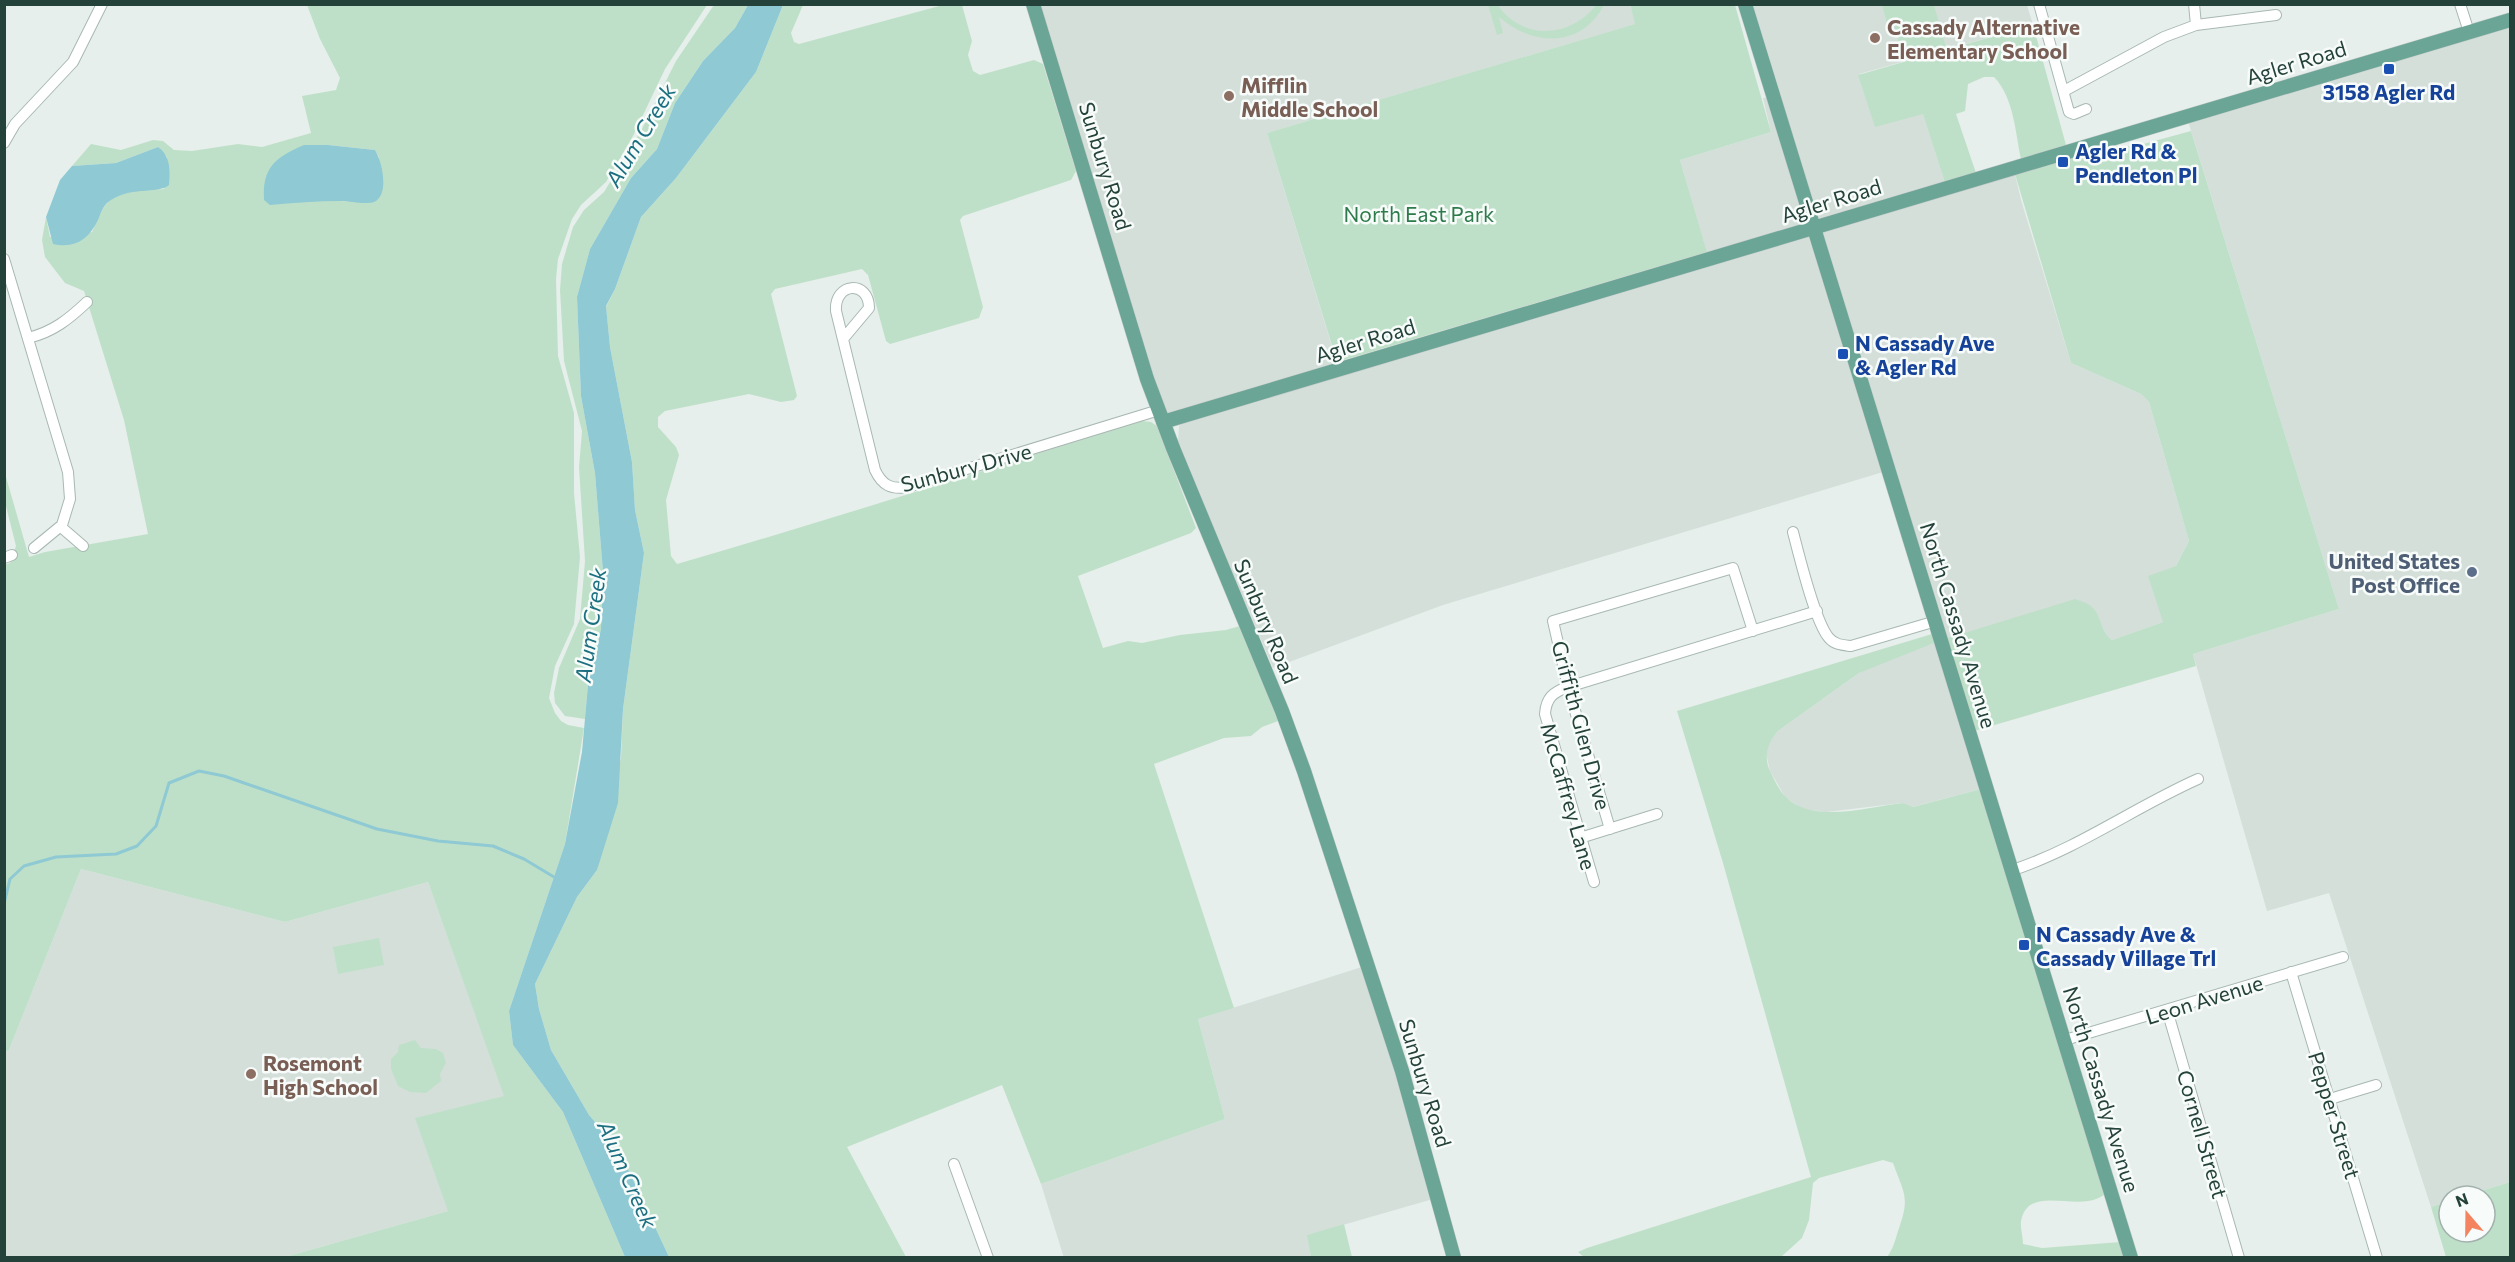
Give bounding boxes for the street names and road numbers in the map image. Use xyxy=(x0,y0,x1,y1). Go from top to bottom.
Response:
street label: Agler Road xyxy=(2243,35,2349,89)
street label: Sunbury Road xyxy=(1075,99,1137,233)
street label: Agler Road xyxy=(1778,173,1884,227)
street label: Agler Road xyxy=(1312,313,1418,367)
street label: Sunbury Drive xyxy=(898,438,1034,496)
street label: North Cassady Avenue xyxy=(1916,519,2002,731)
street label: Sunbury Road xyxy=(1230,555,1304,687)
street label: Griffith Glen Drive xyxy=(1547,638,1617,812)
street label: McCaffrey Lane xyxy=(1536,720,1602,872)
street label: Leon Avenue xyxy=(2142,969,2266,1029)
street label: North Cassady Avenue xyxy=(2059,983,2145,1195)
street label: Sunbury Road xyxy=(1395,1016,1457,1150)
street label: Pepper Street xyxy=(2304,1048,2366,1182)
street label: Cornell Street xyxy=(2173,1067,2233,1201)

